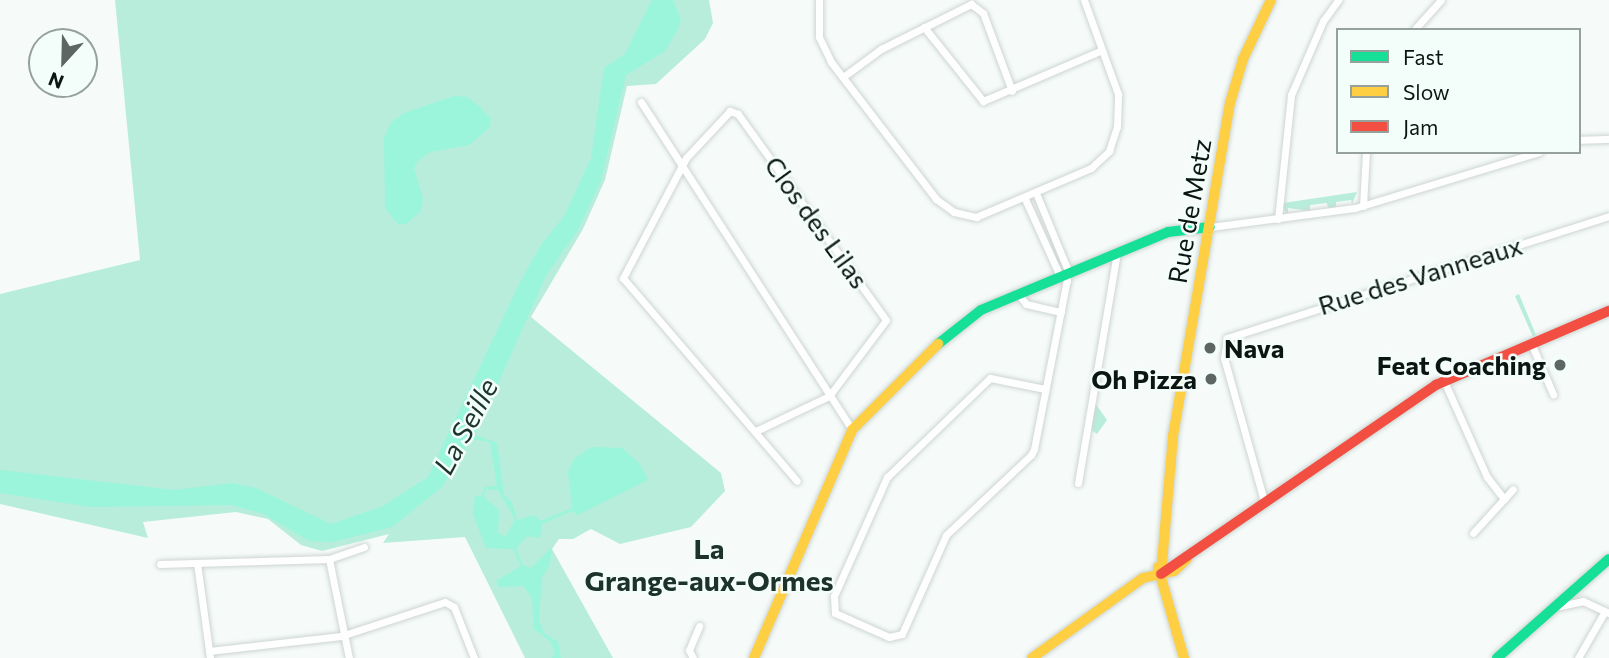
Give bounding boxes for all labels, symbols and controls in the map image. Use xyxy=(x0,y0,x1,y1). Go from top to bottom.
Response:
north arrow xyxy=(28,28,98,98)
legend xyxy=(1336,28,1581,154)
text: Fast xyxy=(1403,44,1444,69)
text: N xyxy=(45,68,67,94)
text: Slow xyxy=(1403,79,1450,104)
text: Jam xyxy=(1403,114,1438,139)
street label: Rue de Metz xyxy=(1161,136,1217,286)
street label: Clos des Lilas xyxy=(759,150,875,294)
street label: Rue des Vanneaux xyxy=(1314,229,1526,321)
place label: Nava xyxy=(1224,332,1284,364)
marker: Nava xyxy=(1202,340,1218,356)
place label: Feat Coaching xyxy=(1377,349,1546,381)
marker: Feat Coaching xyxy=(1552,357,1568,373)
place label: Oh Pizza xyxy=(1091,363,1197,395)
marker: Oh Pizza xyxy=(1203,371,1219,387)
water label: La Seille xyxy=(426,372,504,480)
district label: La Grange-aux-Ormes xyxy=(585,531,833,597)

